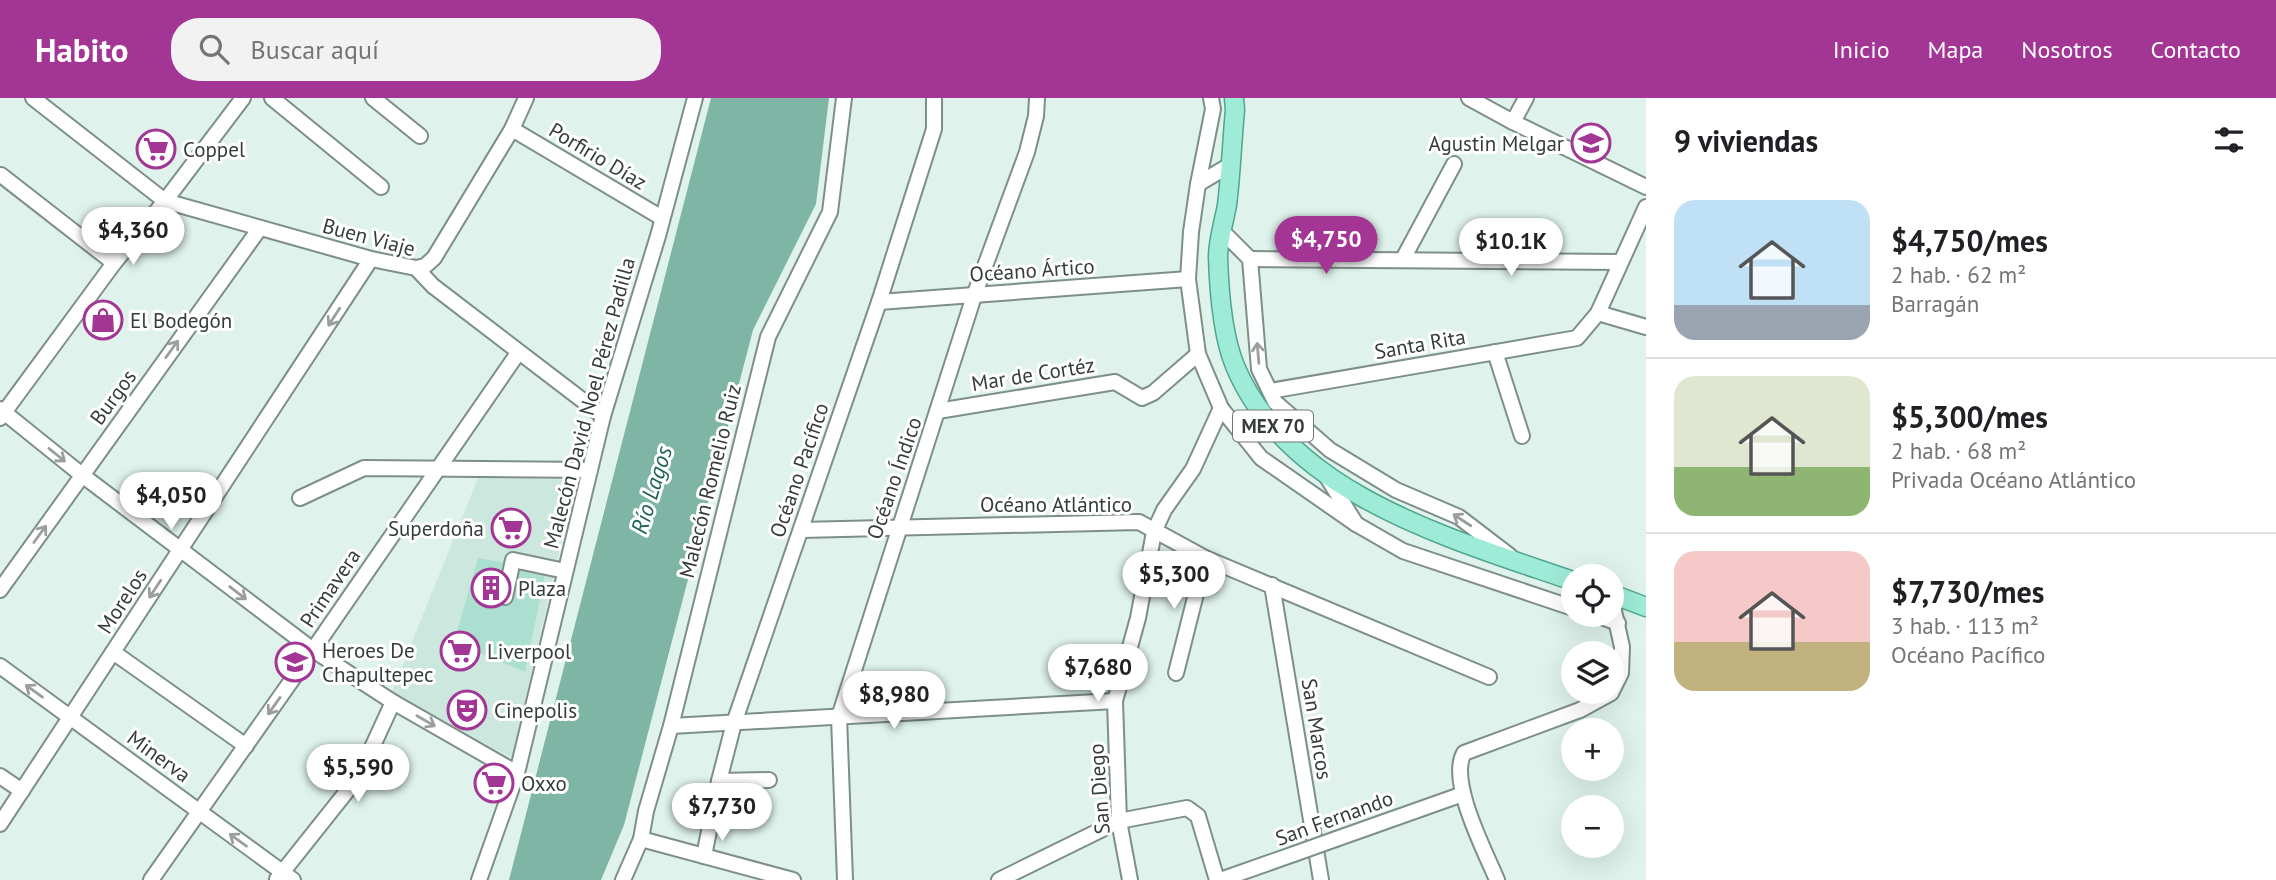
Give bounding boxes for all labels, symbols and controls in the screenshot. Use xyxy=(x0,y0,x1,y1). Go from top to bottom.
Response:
search box xyxy=(171,18,661,81)
text: Habito xyxy=(35,28,129,71)
icon: search xyxy=(195,30,233,68)
text: Buscar aquí xyxy=(251,33,379,66)
text: Inicio xyxy=(1833,34,1890,65)
text: Mapa xyxy=(1928,34,1983,65)
text: Nosotros xyxy=(2021,34,2113,65)
text: Contacto xyxy=(2151,34,2241,65)
street label: Porfirio Díaz xyxy=(544,116,652,196)
text: 9 viviendas xyxy=(1674,121,1818,160)
icon: filters xyxy=(2210,121,2248,159)
school or university icon: Agustin Melgar xyxy=(1570,122,1612,164)
supermarket icon: Coppel xyxy=(135,128,177,170)
place label: Agustin Melgar xyxy=(1428,130,1564,157)
place label: Coppel xyxy=(183,136,245,163)
pin: $4,360 xyxy=(76,208,190,267)
street label: Buen Viaje xyxy=(320,212,418,262)
text: $4,360 xyxy=(97,215,169,244)
pin: $4,750 xyxy=(1269,216,1383,276)
pin: $10.1K xyxy=(1454,218,1568,278)
text: $4,750/mes xyxy=(1891,221,2048,260)
text: $4,750 xyxy=(1290,224,1362,253)
text: $10.1K xyxy=(1475,226,1547,255)
icon: home xyxy=(1730,228,1814,312)
street label: Océano Ártico xyxy=(969,252,1095,288)
street label: Malecón David Noel Pérez Padilla xyxy=(537,255,641,551)
text: 2 hab. · 62 m² xyxy=(1891,260,2026,289)
text: Barragán xyxy=(1891,289,1979,318)
shop icon: El Bodegón xyxy=(82,299,124,341)
one-way arrow xyxy=(326,306,340,326)
place label: El Bodegón xyxy=(130,307,232,334)
street label: Santa Rita xyxy=(1372,323,1468,365)
one-way arrow xyxy=(164,340,179,359)
one-way arrow xyxy=(1251,341,1264,364)
street label: Mar de Cortéz xyxy=(969,351,1097,397)
street label: Burgos xyxy=(84,364,142,430)
street label: Malecón Romelio Ruiz xyxy=(673,381,747,581)
text: $5,300/mes xyxy=(1891,397,2048,436)
street label: Océano Pacífico xyxy=(763,399,835,541)
icon: home xyxy=(1730,404,1814,488)
road number: MEX 70 xyxy=(1233,410,1313,442)
street label: Océano Índico xyxy=(860,413,928,543)
text: 2 hab. · 68 m² xyxy=(1891,436,2026,465)
water label: Río Lagos xyxy=(624,442,678,537)
one-way arrow xyxy=(48,447,66,463)
text: Privada Océano Atlántico xyxy=(1891,465,2136,494)
pin: $4,050 xyxy=(114,472,228,532)
text: $4,050 xyxy=(135,480,207,509)
street label: Océano Atlántico xyxy=(980,491,1132,518)
supermarket icon: Superdoña xyxy=(490,507,532,549)
one-way arrow xyxy=(1453,513,1473,527)
place label: Superdoña xyxy=(388,515,484,542)
one-way arrow xyxy=(33,525,47,544)
street label: Primavera xyxy=(294,543,366,633)
pin: $5,300 xyxy=(1117,552,1231,611)
text: $5,300 xyxy=(1138,559,1210,588)
street label: Morelos xyxy=(91,563,153,639)
map controls xyxy=(1561,564,1624,858)
button: locate xyxy=(1561,564,1624,627)
building icon: Plaza xyxy=(470,567,512,609)
text: $7,730/mes xyxy=(1891,572,2044,611)
place label: Plaza xyxy=(518,575,566,602)
one-way arrow xyxy=(148,578,162,598)
icon: home xyxy=(1730,579,1814,663)
one-way arrow xyxy=(229,585,247,600)
text: 3 hab. · 113 m² xyxy=(1891,611,2039,640)
supermarket icon: Liverpool xyxy=(439,630,481,672)
place label: Heroes De Chapultepec xyxy=(322,637,434,688)
place label: Liverpool xyxy=(487,638,571,665)
text: Océano Pacífico xyxy=(1891,640,2045,669)
school or university icon: Heroes De Chapultepec xyxy=(274,641,316,683)
button: layers xyxy=(1561,641,1624,704)
pin: $7,680 xyxy=(1041,644,1155,704)
text: $7,680 xyxy=(1064,652,1132,681)
pin: $8,980 xyxy=(837,672,951,731)
street label: San Marcos xyxy=(1296,677,1338,781)
text: $8,980 xyxy=(858,679,930,708)
one-way arrow xyxy=(25,684,44,698)
theatre icon: Cinepolis xyxy=(446,689,488,731)
one-way arrow xyxy=(267,696,281,715)
place label: Cinepolis xyxy=(494,697,577,724)
one-way arrow xyxy=(415,715,436,728)
button: + xyxy=(1561,718,1624,781)
street label: Minerva xyxy=(122,724,196,788)
street label: San Diego xyxy=(1082,743,1116,835)
pin: $5,590 xyxy=(301,744,415,804)
text: $5,590 xyxy=(322,752,394,781)
supermarket icon: Oxxo xyxy=(473,762,515,804)
place label: Oxxo xyxy=(521,770,567,797)
pin: $7,730 xyxy=(665,784,779,843)
street label: San Fernando xyxy=(1271,784,1397,852)
text: $7,730 xyxy=(688,791,756,820)
button: − xyxy=(1561,795,1624,858)
one-way arrow xyxy=(229,833,248,847)

